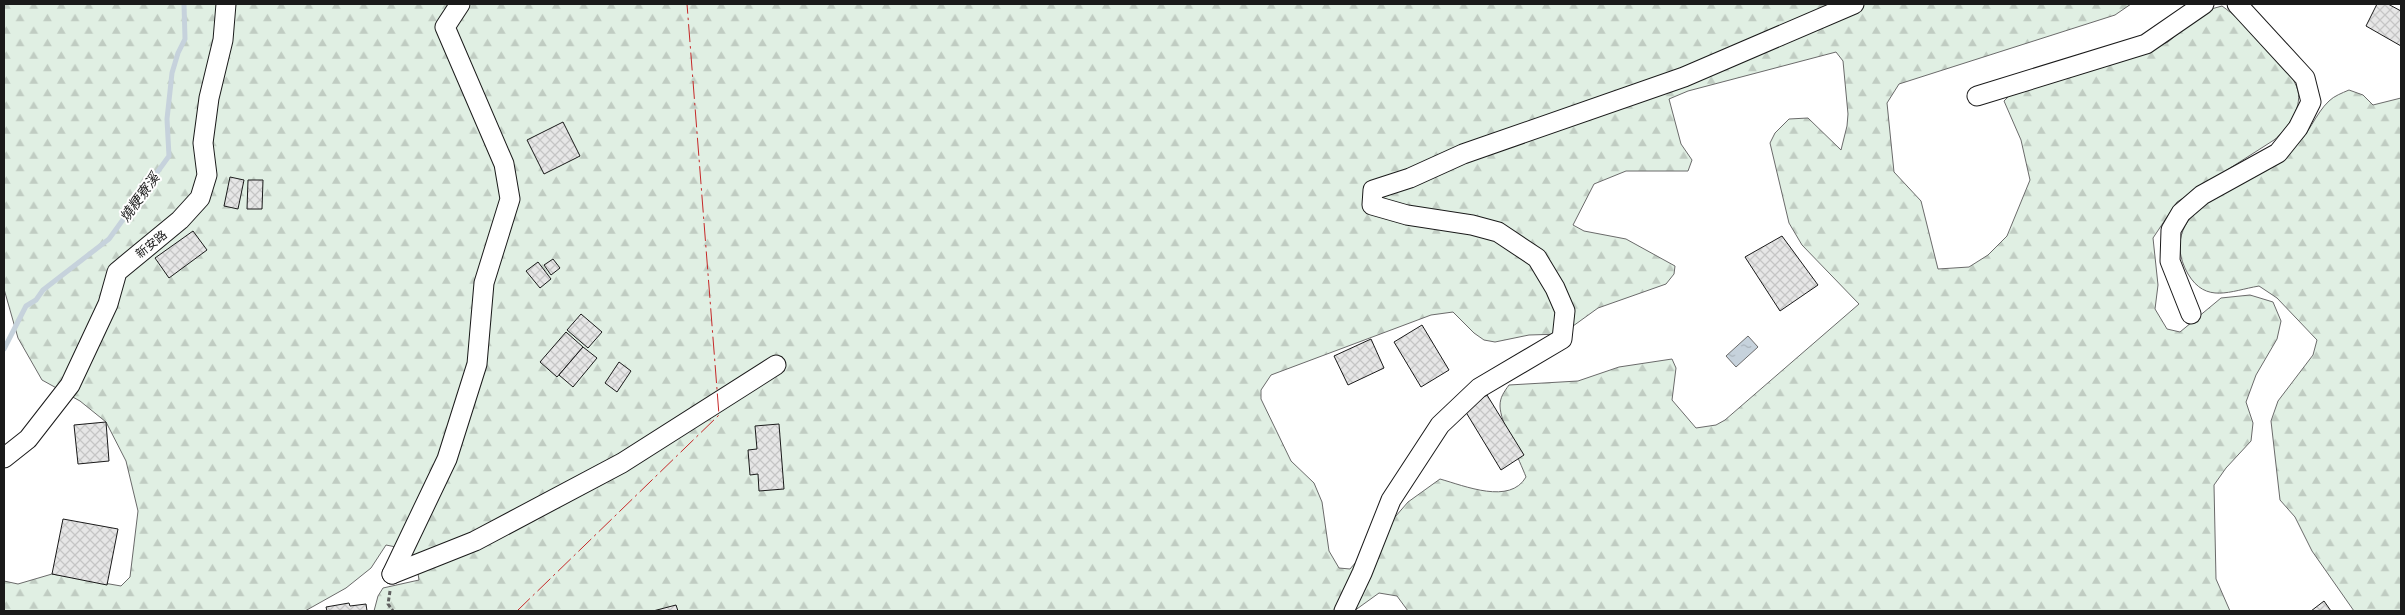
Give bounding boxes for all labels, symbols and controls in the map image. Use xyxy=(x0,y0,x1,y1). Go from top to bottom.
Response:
water label: 燒粳寮溪 xyxy=(115,167,164,225)
street label: 新安路 xyxy=(132,226,170,262)

